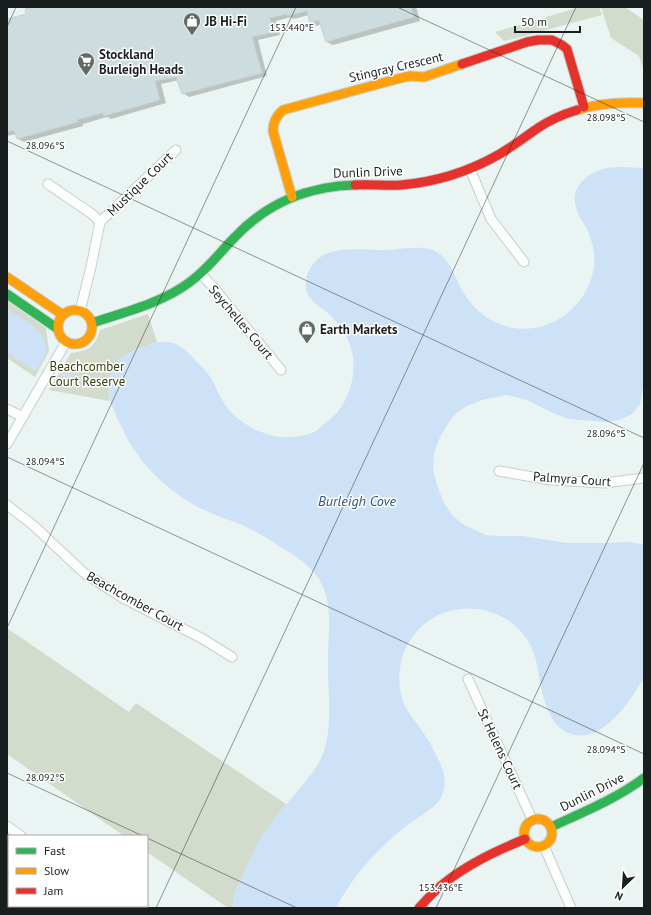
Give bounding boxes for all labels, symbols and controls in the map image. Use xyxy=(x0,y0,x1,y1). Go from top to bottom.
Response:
scale bar xyxy=(515,8,580,34)
shop icon: JB Hi-Fi xyxy=(182,11,202,36)
place label: JB Hi-Fi xyxy=(204,13,247,30)
text: 50 m xyxy=(521,14,547,29)
text: 153.440°E xyxy=(270,21,314,34)
place label: Stockland Burleigh Heads xyxy=(99,46,184,78)
street label: Stingray Crescent xyxy=(347,48,445,86)
supermarket icon: Stockland Burleigh Heads xyxy=(76,51,96,76)
text: 28.098°S xyxy=(587,111,625,124)
text: 28.096°S xyxy=(26,139,64,152)
street label: Mustique Court xyxy=(104,148,177,220)
street label: Dunlin Drive xyxy=(333,162,403,182)
street label: Seychelles Court xyxy=(205,281,277,363)
shop icon: Earth Markets xyxy=(297,319,317,344)
place label: Earth Markets xyxy=(320,321,398,338)
park label: Beachcomber Court Reserve xyxy=(49,358,125,390)
text: 28.096°S xyxy=(587,427,625,440)
text: 28.094°S xyxy=(26,455,64,468)
street label: Palmyra Court xyxy=(532,468,612,490)
water label: Burleigh Cove xyxy=(318,492,396,510)
street label: Beachcomber Court xyxy=(83,567,187,635)
street label: St Helens Court xyxy=(474,706,526,792)
text: 28.094°S xyxy=(587,743,625,756)
street label: Dunlin Drive xyxy=(557,769,627,815)
text: 28.092°S xyxy=(26,771,64,784)
legend xyxy=(8,835,148,907)
text: Fast xyxy=(44,843,65,858)
text: Slow xyxy=(44,863,69,878)
north arrow xyxy=(603,867,643,907)
text: 153.436°E xyxy=(419,881,463,894)
text: Jam xyxy=(43,883,63,898)
text: N xyxy=(613,888,625,904)

